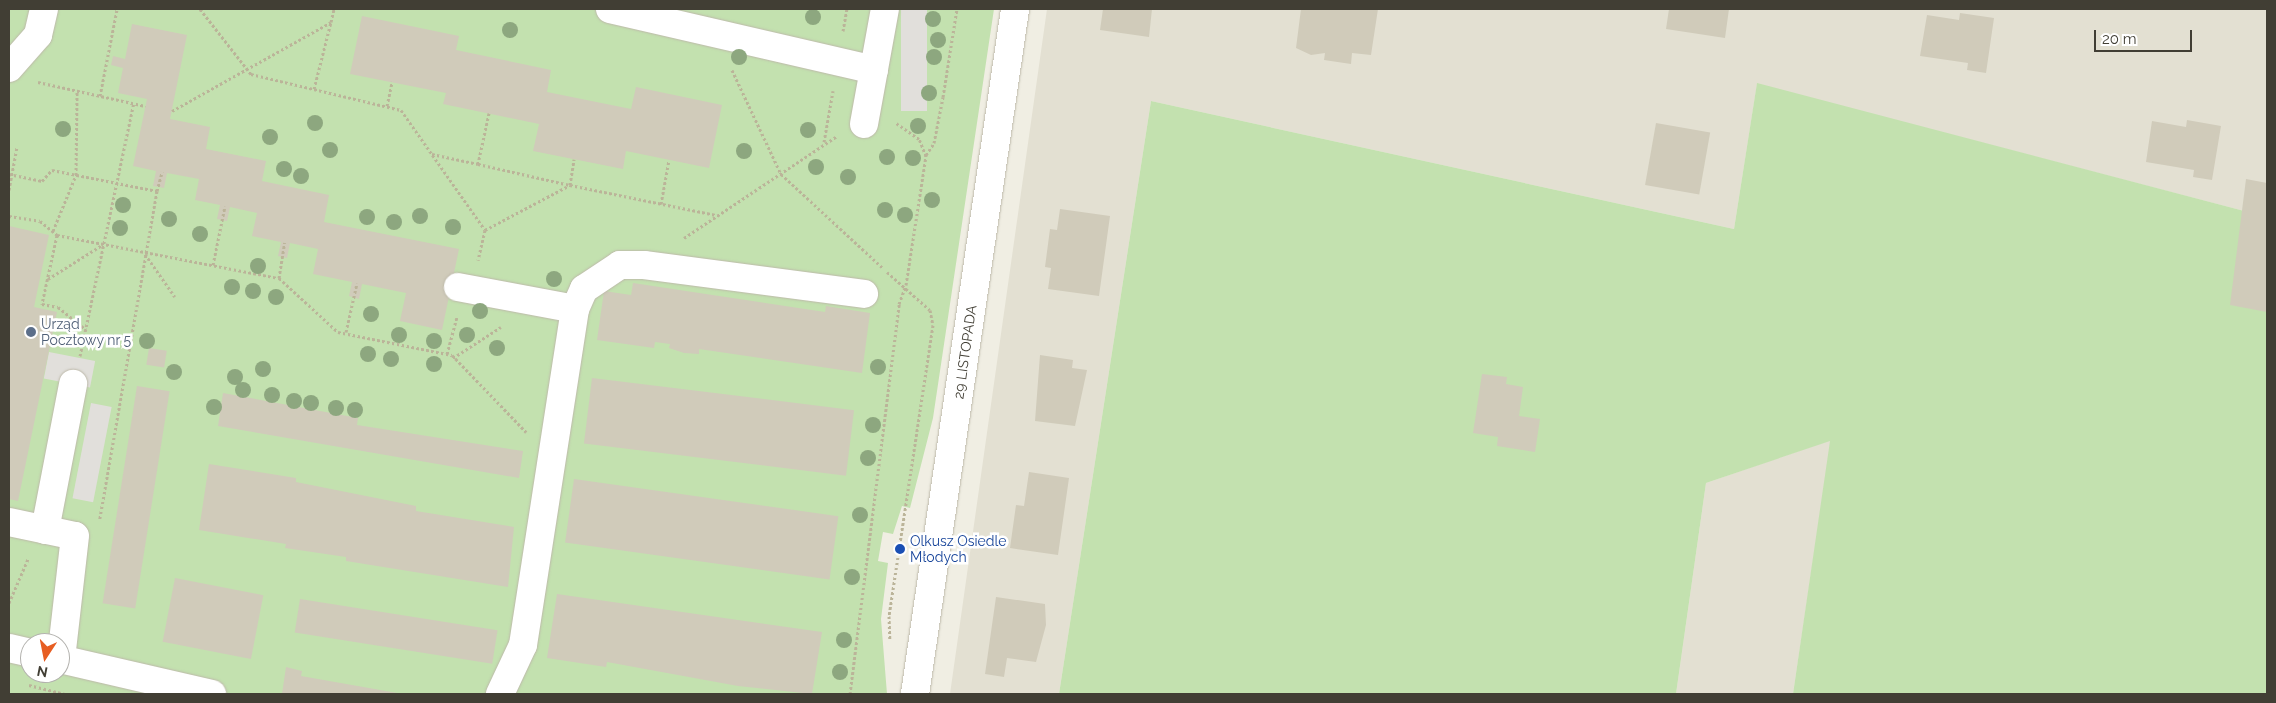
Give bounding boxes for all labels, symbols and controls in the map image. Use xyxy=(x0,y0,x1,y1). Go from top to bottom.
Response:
scale bar xyxy=(2096,20,2194,52)
text: 20 m xyxy=(2102,30,2137,48)
street label: 29 LISTOPADA xyxy=(950,304,980,400)
place label: Urząd Pocztowy nr 5 xyxy=(41,316,132,348)
marker: Urząd Pocztowy nr 5 xyxy=(25,326,37,338)
place label: Olkusz Osiedle Młodych xyxy=(910,533,1007,566)
marker: Olkusz Osiedle Młodych xyxy=(894,543,906,555)
north arrow xyxy=(20,633,70,683)
text: N xyxy=(36,663,49,681)

